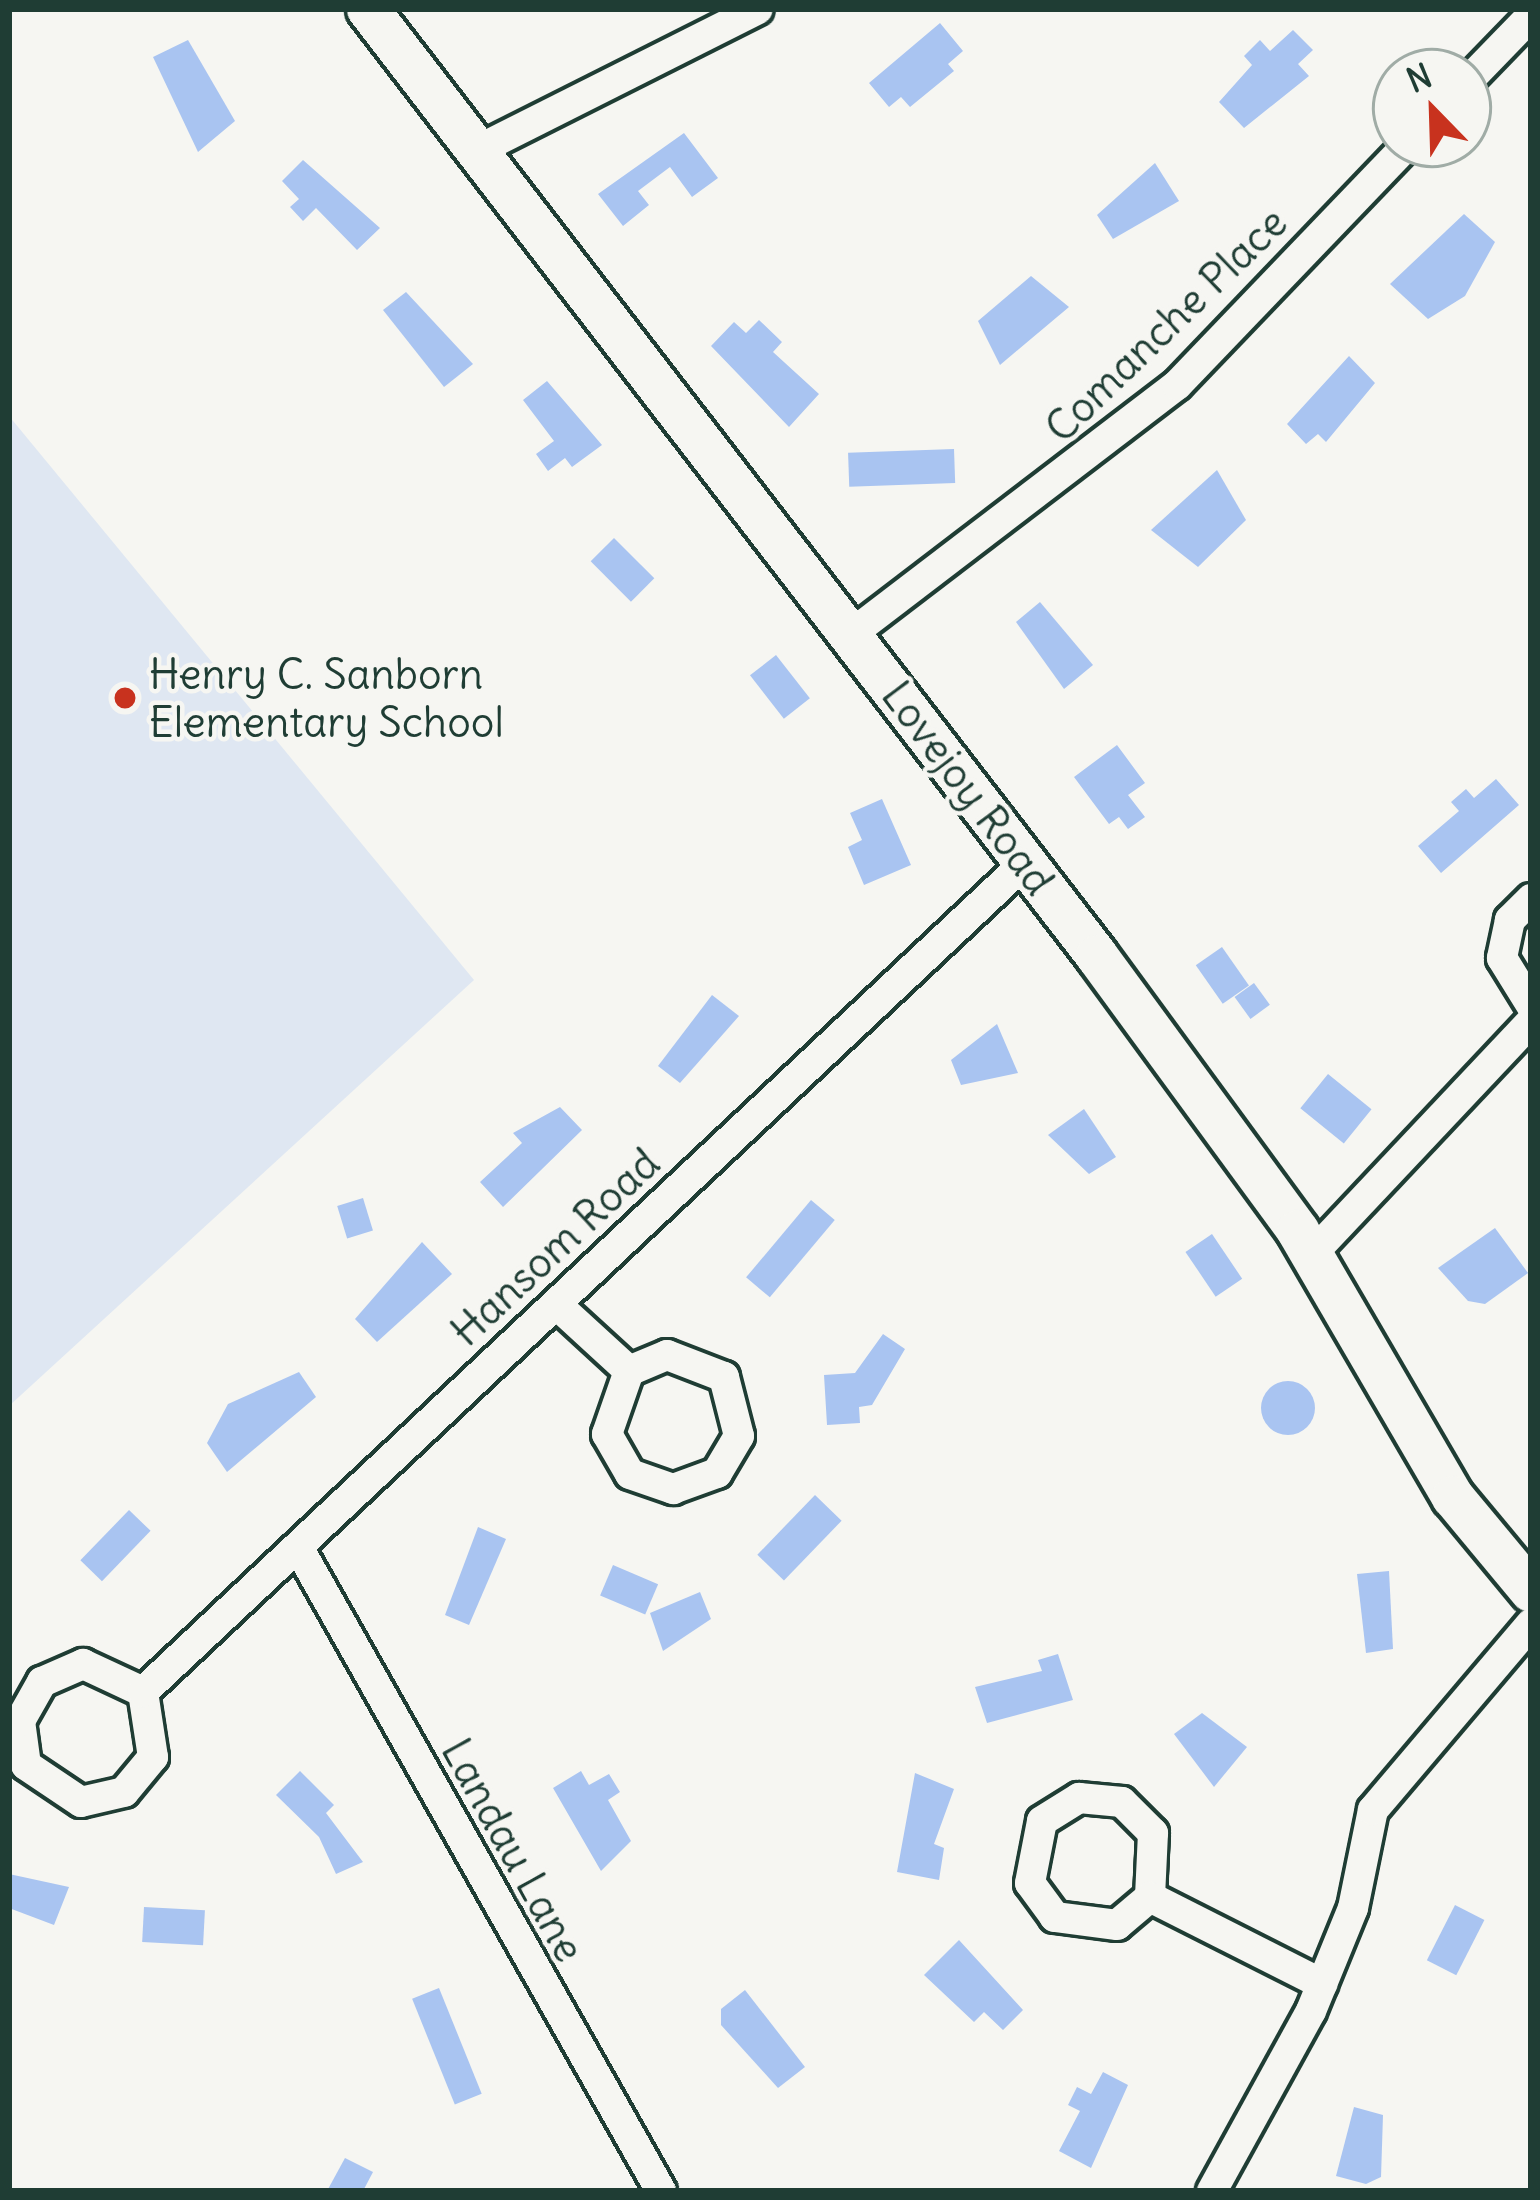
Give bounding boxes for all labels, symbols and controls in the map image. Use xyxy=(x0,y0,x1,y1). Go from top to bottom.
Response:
north arrow xyxy=(1372,48,1492,168)
text: N xyxy=(1400,54,1438,101)
street label: Comanche Place xyxy=(1035,197,1297,453)
place label: Henry C. Sanborn Elementary School xyxy=(149,649,504,748)
street label: Lovejoy Road xyxy=(871,671,1065,905)
marker: Henry C. Sanborn Elementary School xyxy=(112,685,138,711)
street label: Hansom Road xyxy=(440,1138,670,1356)
street label: Landau Lane xyxy=(431,1730,595,1970)

